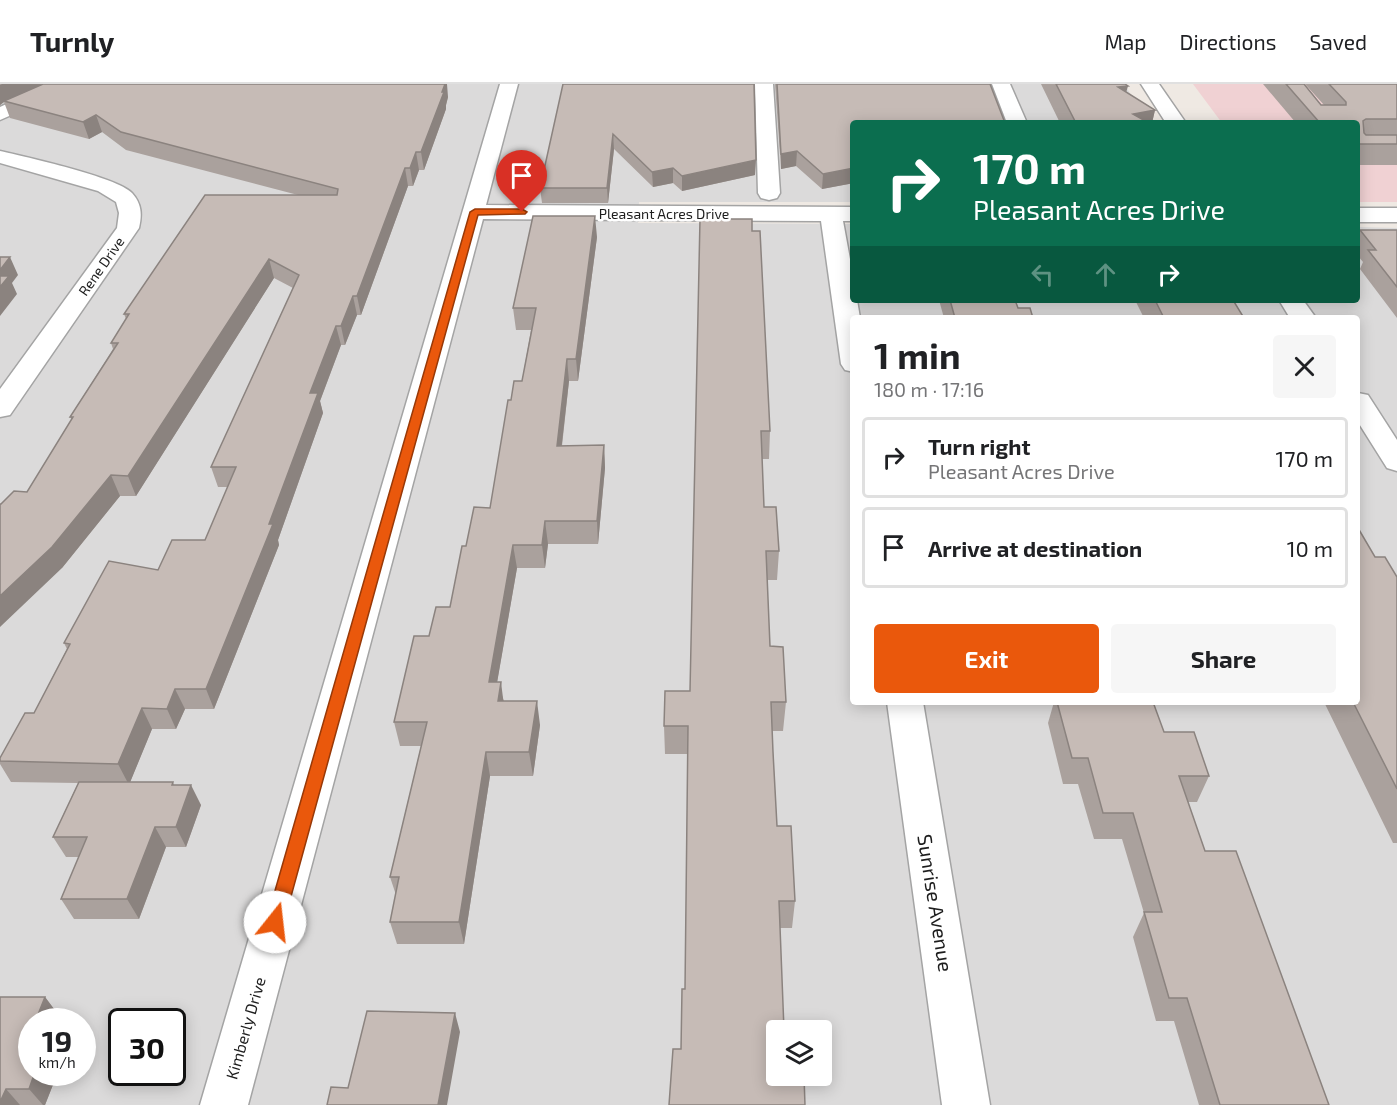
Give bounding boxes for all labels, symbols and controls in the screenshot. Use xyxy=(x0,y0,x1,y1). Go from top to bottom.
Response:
text: Turnly xyxy=(30,24,114,58)
text: Map xyxy=(1104,29,1147,54)
text: Directions xyxy=(1180,29,1276,54)
text: Saved xyxy=(1309,29,1367,54)
text: 170 m xyxy=(973,142,1086,192)
icon: right xyxy=(874,144,952,222)
pin xyxy=(496,150,547,212)
icon: arrive xyxy=(505,159,538,192)
text: Pleasant Acres Drive xyxy=(973,193,1225,225)
street label: Pleasant Acres Drive xyxy=(599,205,729,222)
street label: Rene Drive xyxy=(74,233,128,299)
icon: left xyxy=(1026,258,1059,291)
icon: ahead xyxy=(1089,258,1122,291)
icon: right xyxy=(1152,258,1185,291)
text: 1 min xyxy=(874,333,961,376)
button: close xyxy=(1273,335,1336,398)
text: 180 m · 17:16 xyxy=(874,377,984,401)
text: Turn right xyxy=(928,433,1030,459)
icon: right xyxy=(877,441,910,474)
text: 170 m xyxy=(1276,445,1333,471)
text: Pleasant Acres Drive xyxy=(928,459,1115,483)
icon: arrive xyxy=(877,531,910,564)
text: Arrive at destination xyxy=(928,535,1142,561)
text: 10 m xyxy=(1287,535,1333,561)
button: Exit xyxy=(874,624,1099,693)
button: Share xyxy=(1111,624,1336,693)
street label: Sunrise Avenue xyxy=(913,832,959,974)
position arrow xyxy=(243,890,307,954)
street label: Kimberly Drive xyxy=(221,975,269,1081)
speed limit sign: 30 xyxy=(108,1008,186,1086)
map controls xyxy=(766,1020,832,1086)
button: layers xyxy=(766,1020,832,1086)
text: 19 xyxy=(42,1022,72,1058)
text: km/h xyxy=(38,1053,76,1071)

